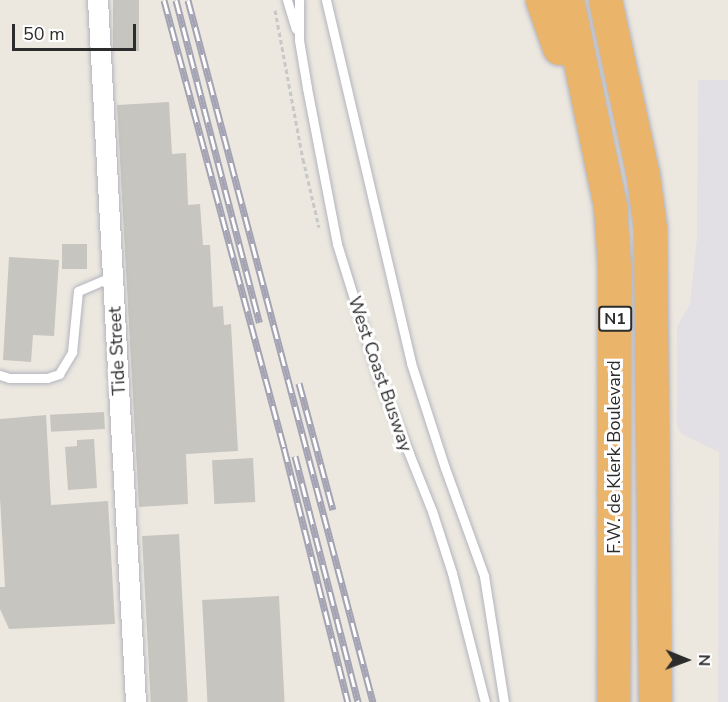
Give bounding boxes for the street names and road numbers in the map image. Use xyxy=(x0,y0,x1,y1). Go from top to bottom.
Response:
street label: West Coast Busway xyxy=(343,294,417,454)
street label: Tide Street xyxy=(104,306,130,396)
road number: N1 xyxy=(597,306,633,332)
street label: F.W. de Klerk Boulevard xyxy=(603,360,625,554)

